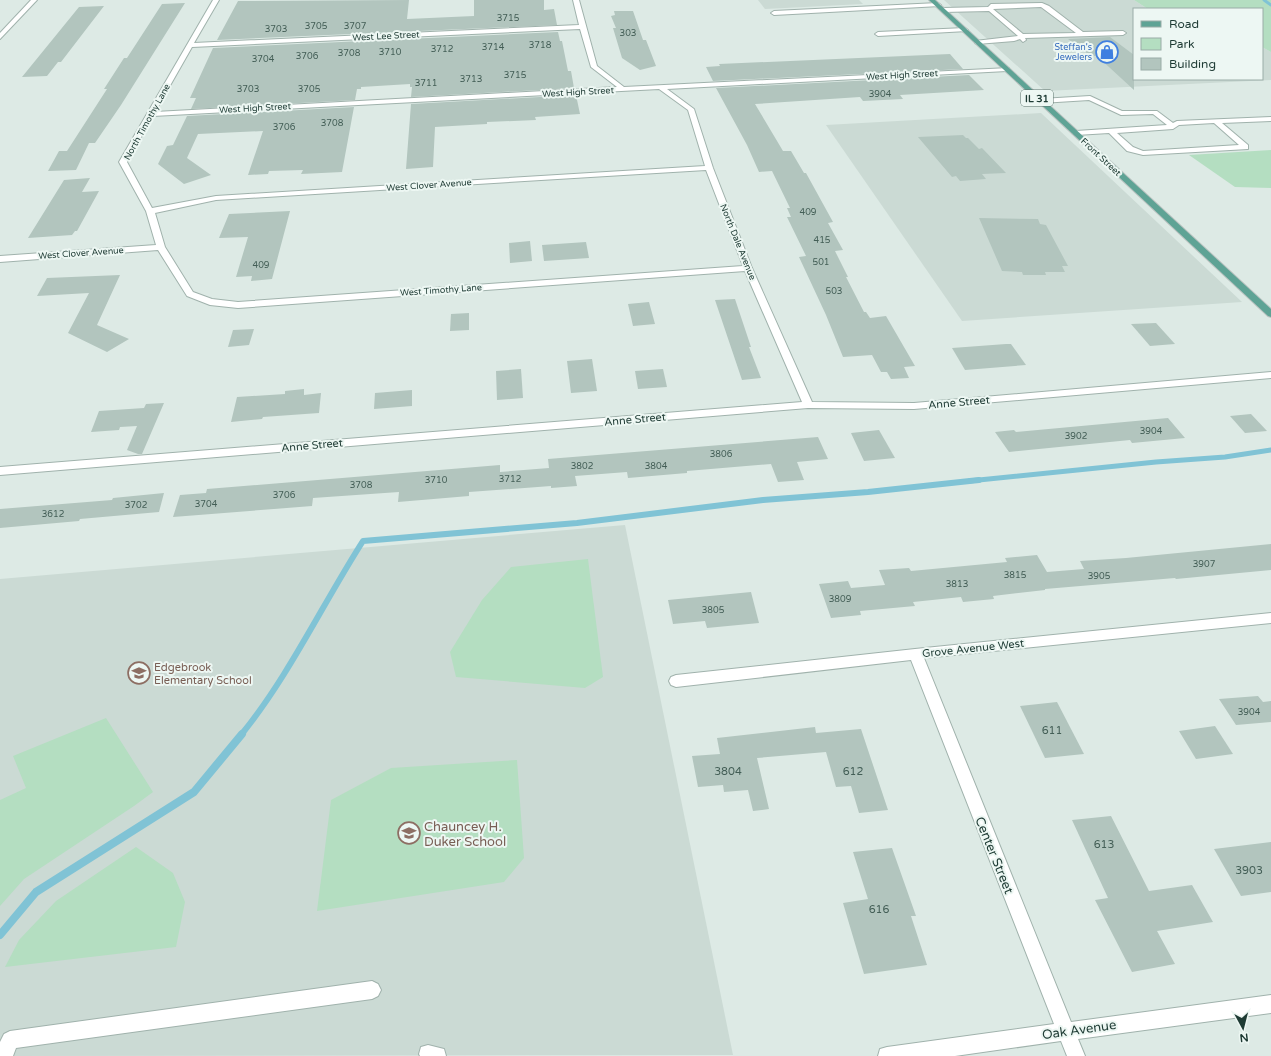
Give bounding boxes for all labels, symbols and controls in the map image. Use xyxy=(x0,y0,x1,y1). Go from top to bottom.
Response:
legend xyxy=(1133,8,1263,80)
house number: 3715 xyxy=(497,13,520,24)
text: Road xyxy=(1169,17,1199,31)
house number: 3705 xyxy=(305,21,328,32)
house number: 3707 xyxy=(344,21,367,32)
house number: 3703 xyxy=(265,24,287,35)
house number: 303 xyxy=(620,28,636,39)
street label: West Lee Street xyxy=(352,29,420,44)
text: Park xyxy=(1169,37,1195,51)
shop icon: Steffan's Jewelers xyxy=(1094,39,1120,65)
house number: 3718 xyxy=(529,40,552,51)
house number: 3714 xyxy=(482,42,505,53)
place label: Steffan's Jewelers xyxy=(1055,42,1092,63)
house number: 3712 xyxy=(431,44,453,55)
house number: 3710 xyxy=(379,47,402,58)
house number: 3708 xyxy=(338,48,361,59)
house number: 3706 xyxy=(296,51,319,62)
house number: 3704 xyxy=(252,54,275,65)
text: Building xyxy=(1169,57,1216,71)
street label: West High Street xyxy=(866,68,939,83)
house number: 3715 xyxy=(504,70,527,81)
house number: 3713 xyxy=(460,74,482,85)
house number: 3711 xyxy=(415,78,437,89)
street label: North Timothy Lane xyxy=(122,82,173,162)
house number: 3703 xyxy=(237,84,259,95)
house number: 3705 xyxy=(298,84,321,95)
street label: West High Street xyxy=(542,85,615,100)
house number: 3904 xyxy=(869,89,892,100)
road number: IL 31 xyxy=(1021,90,1053,106)
street label: West High Street xyxy=(219,101,292,116)
house number: 3708 xyxy=(321,118,344,129)
house number: 3706 xyxy=(273,122,296,133)
street label: Front Street xyxy=(1078,136,1123,179)
street label: West Clover Avenue xyxy=(386,177,472,194)
street label: North Dale Avenue xyxy=(717,203,758,282)
house number: 409 xyxy=(800,207,817,218)
house number: 415 xyxy=(814,235,831,246)
street label: West Clover Avenue xyxy=(38,245,124,262)
house number: 501 xyxy=(813,257,829,268)
house number: 409 xyxy=(253,260,270,271)
street label: West Timothy Lane xyxy=(400,282,482,299)
house number: 503 xyxy=(826,286,842,297)
street label: Anne Street xyxy=(928,393,991,412)
street label: Anne Street xyxy=(604,410,667,429)
house number: 3904 xyxy=(1140,426,1163,437)
house number: 3902 xyxy=(1065,431,1087,442)
street label: Anne Street xyxy=(281,436,344,455)
house number: 3806 xyxy=(710,449,733,460)
house number: 3802 xyxy=(571,461,593,472)
house number: 3804 xyxy=(645,461,668,472)
house number: 3712 xyxy=(499,474,521,485)
house number: 3710 xyxy=(425,475,448,486)
house number: 3708 xyxy=(350,480,373,491)
house number: 3706 xyxy=(273,490,296,501)
house number: 3704 xyxy=(195,499,218,510)
house number: 3702 xyxy=(125,500,147,511)
house number: 3612 xyxy=(42,509,64,520)
house number: 3907 xyxy=(1193,559,1216,570)
house number: 3815 xyxy=(1004,570,1027,581)
house number: 3905 xyxy=(1088,571,1111,582)
house number: 3813 xyxy=(946,579,968,590)
house number: 3809 xyxy=(829,594,852,605)
house number: 3805 xyxy=(702,605,725,616)
street label: Grove Avenue West xyxy=(921,637,1025,660)
school or university icon: Edgebrook Elementary School xyxy=(126,660,152,686)
place label: Edgebrook Elementary School xyxy=(154,661,252,687)
house number: 3904 xyxy=(1238,707,1261,718)
house number: 611 xyxy=(1042,724,1062,737)
house number: 3804 xyxy=(714,765,742,778)
house number: 612 xyxy=(843,765,863,778)
street label: Center Street xyxy=(971,815,1017,896)
place label: Chauncey H. Duker School xyxy=(424,819,506,850)
school or university icon: Chauncey H. Duker School xyxy=(396,820,422,846)
house number: 613 xyxy=(1094,838,1114,851)
house number: 3903 xyxy=(1235,864,1263,877)
house number: 616 xyxy=(869,903,889,916)
north arrow xyxy=(1223,1008,1263,1048)
street label: Oak Avenue xyxy=(1041,1017,1117,1043)
text: N xyxy=(1239,1030,1249,1044)

